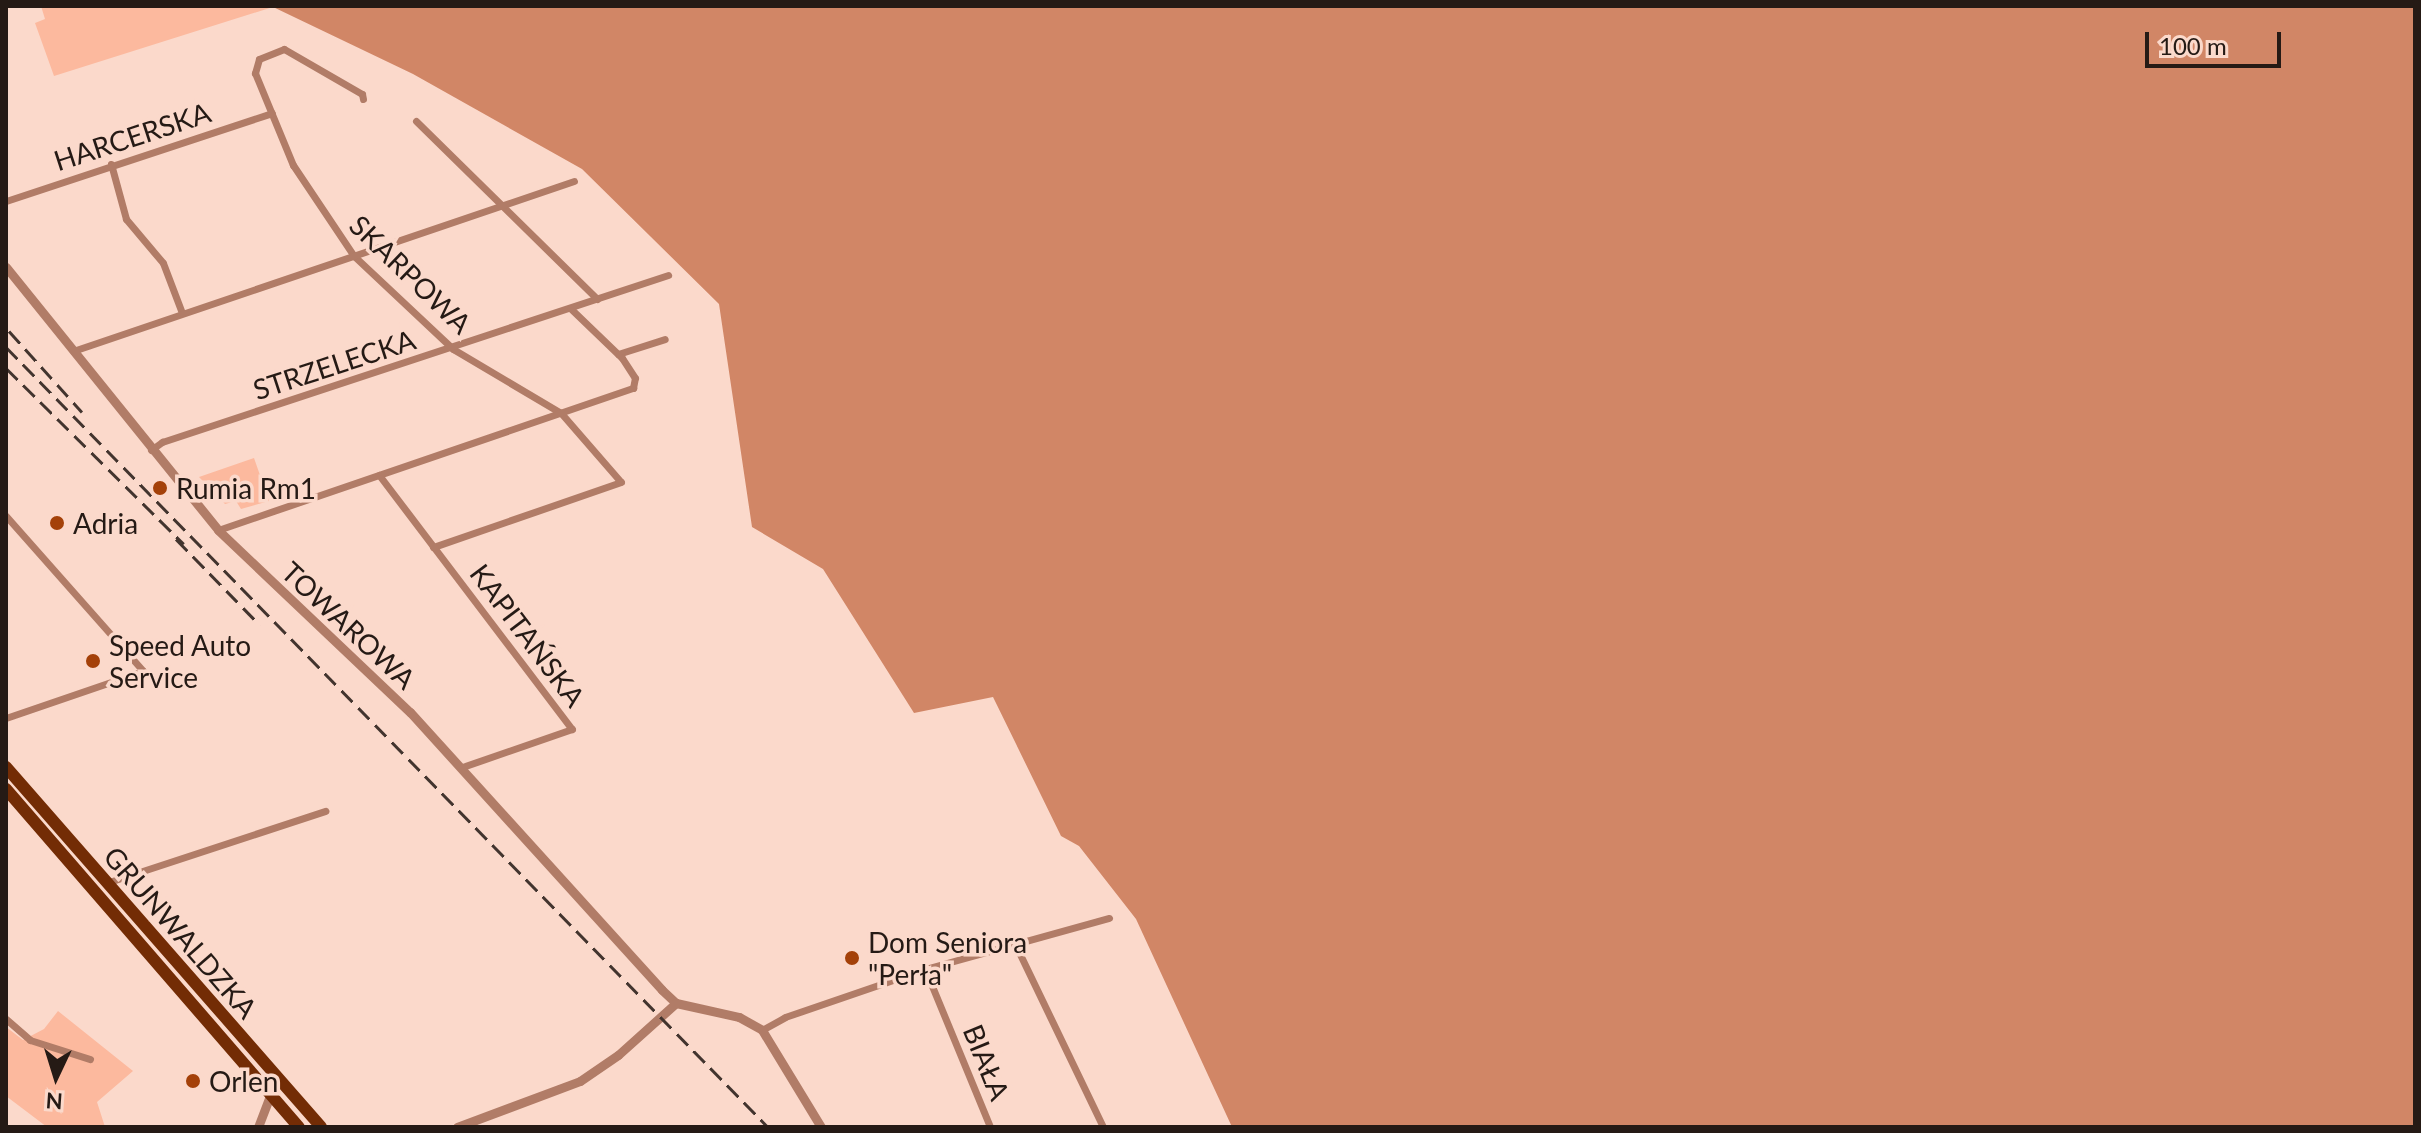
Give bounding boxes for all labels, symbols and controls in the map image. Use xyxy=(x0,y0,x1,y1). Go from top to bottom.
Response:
scale bar xyxy=(2149,16,2285,66)
text: 100 m xyxy=(2159,31,2227,60)
street label: HARCERSKA xyxy=(49,95,215,177)
street label: SKARPOWA xyxy=(343,208,479,340)
street label: STRZELECKA xyxy=(249,322,419,406)
place label: Rumia Rm1 xyxy=(176,471,316,505)
marker: Rumia Rm1 xyxy=(151,479,169,497)
place label: Adria xyxy=(73,506,138,540)
marker: Adria xyxy=(48,514,66,532)
street label: TOWAROWA xyxy=(275,554,423,696)
street label: KAPITAŃSKA xyxy=(463,557,593,713)
place label: Speed Auto Service xyxy=(109,628,252,694)
marker: Speed Auto Service xyxy=(84,652,102,670)
street label: GRUNWALDZKA xyxy=(97,839,265,1025)
place label: Dom Seniora "Perła" xyxy=(868,925,1027,991)
marker: Dom Seniora "Perła" xyxy=(843,949,861,967)
street label: BIAŁA xyxy=(957,1019,1017,1105)
north arrow xyxy=(16,1037,96,1117)
place label: Orlen xyxy=(209,1064,278,1098)
marker: Orlen xyxy=(184,1072,202,1090)
text: N xyxy=(45,1087,64,1115)

